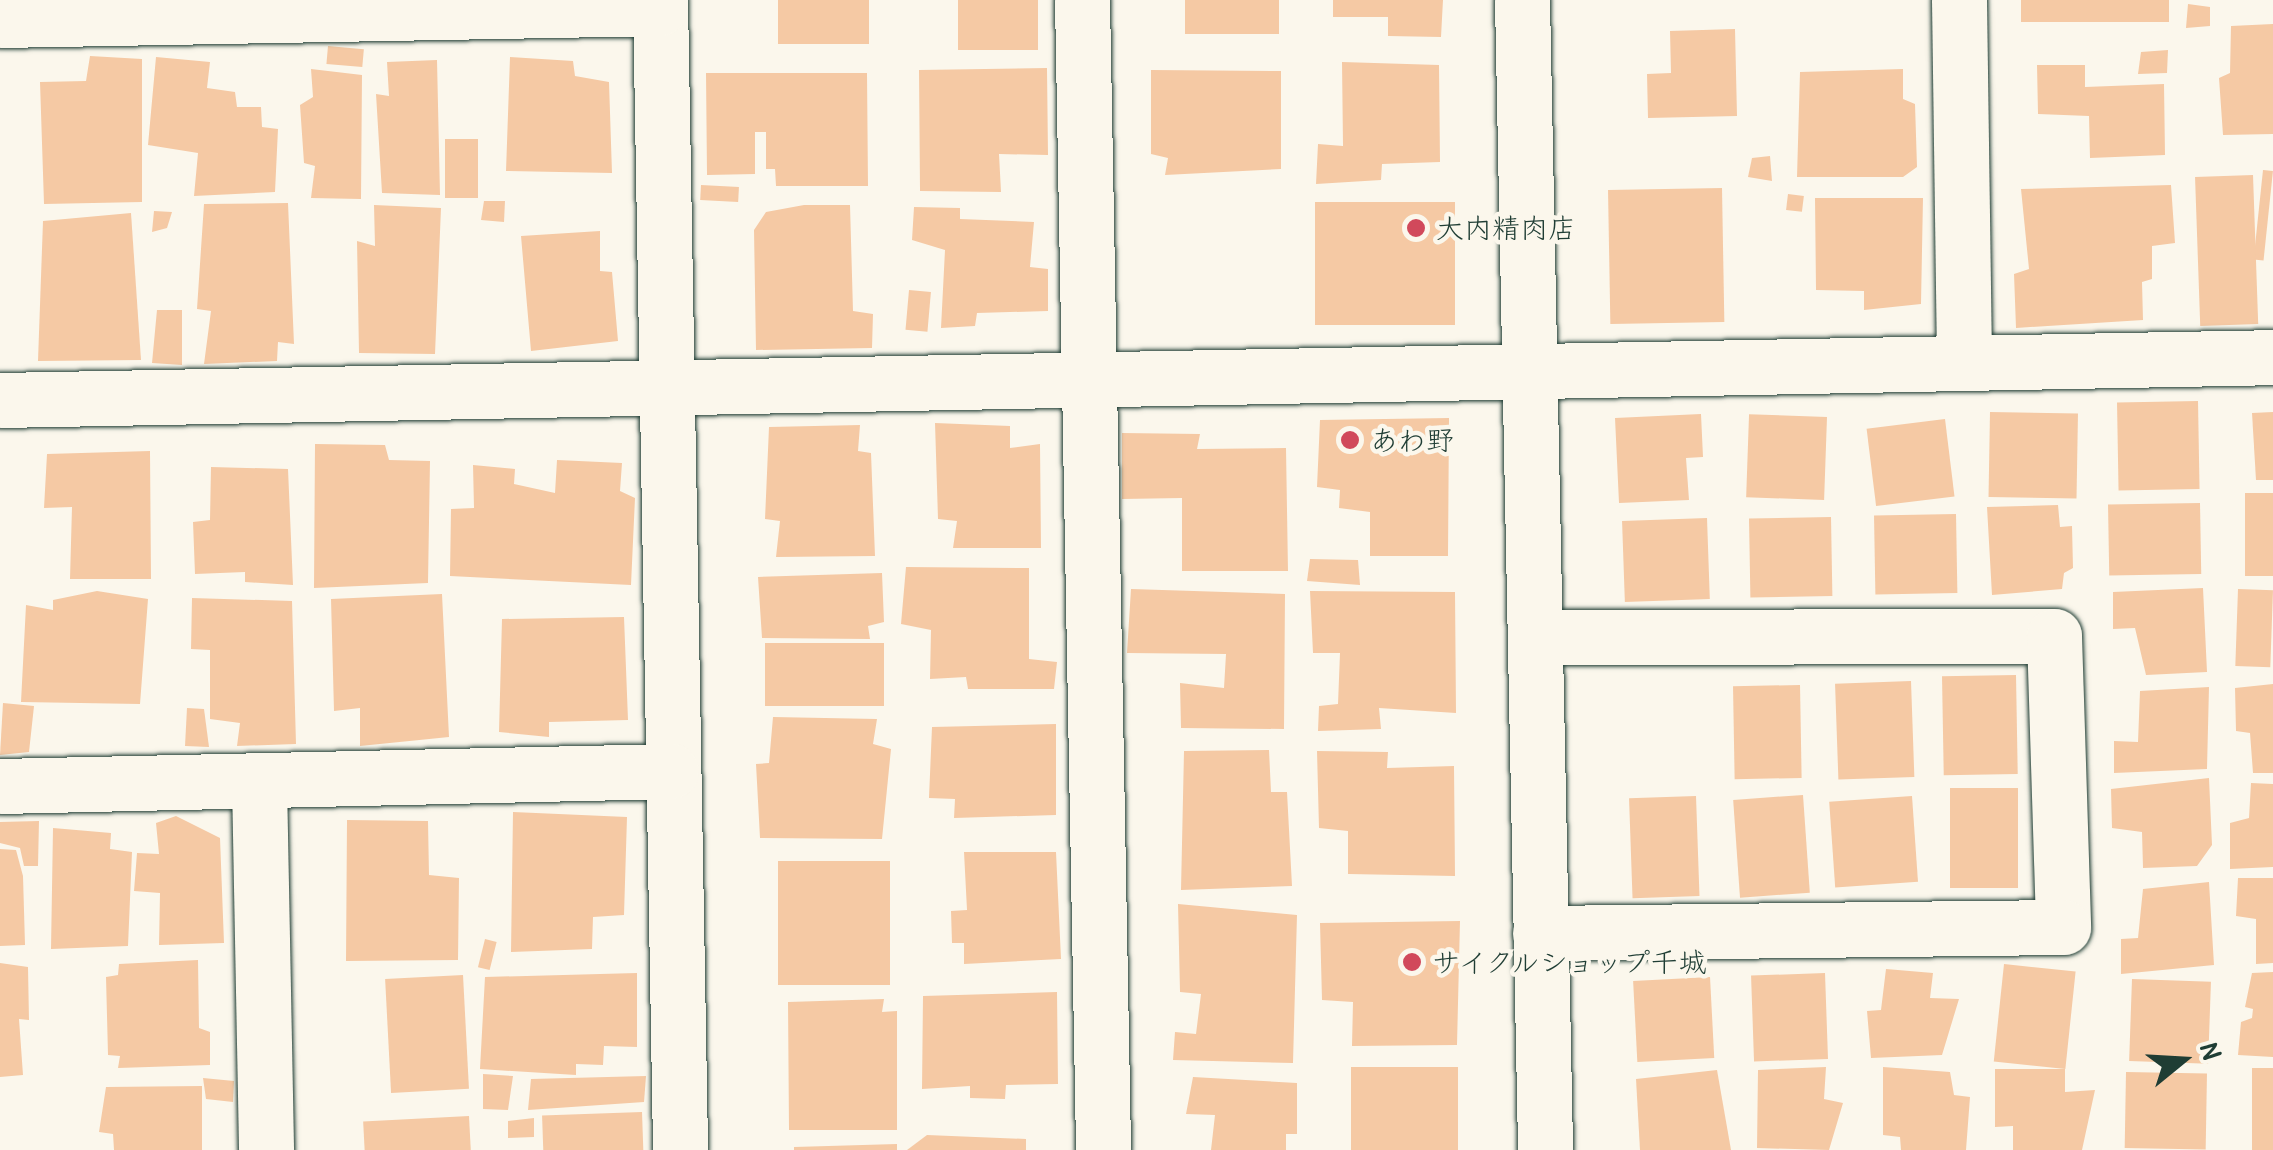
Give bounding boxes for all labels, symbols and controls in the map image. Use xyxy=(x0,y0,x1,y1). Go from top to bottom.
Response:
place label: 大内精肉店 xyxy=(1436,211,1576,245)
marker: 大内精肉店 xyxy=(1405,217,1427,239)
place label: あわ野 xyxy=(1370,423,1454,457)
marker: あわ野 xyxy=(1339,429,1361,451)
place label: サイクルショップ千城 xyxy=(1432,945,1712,979)
marker: サイクルショップ千城 xyxy=(1401,951,1423,973)
north arrow xyxy=(2133,1010,2233,1110)
text: N xyxy=(2191,1038,2232,1064)

